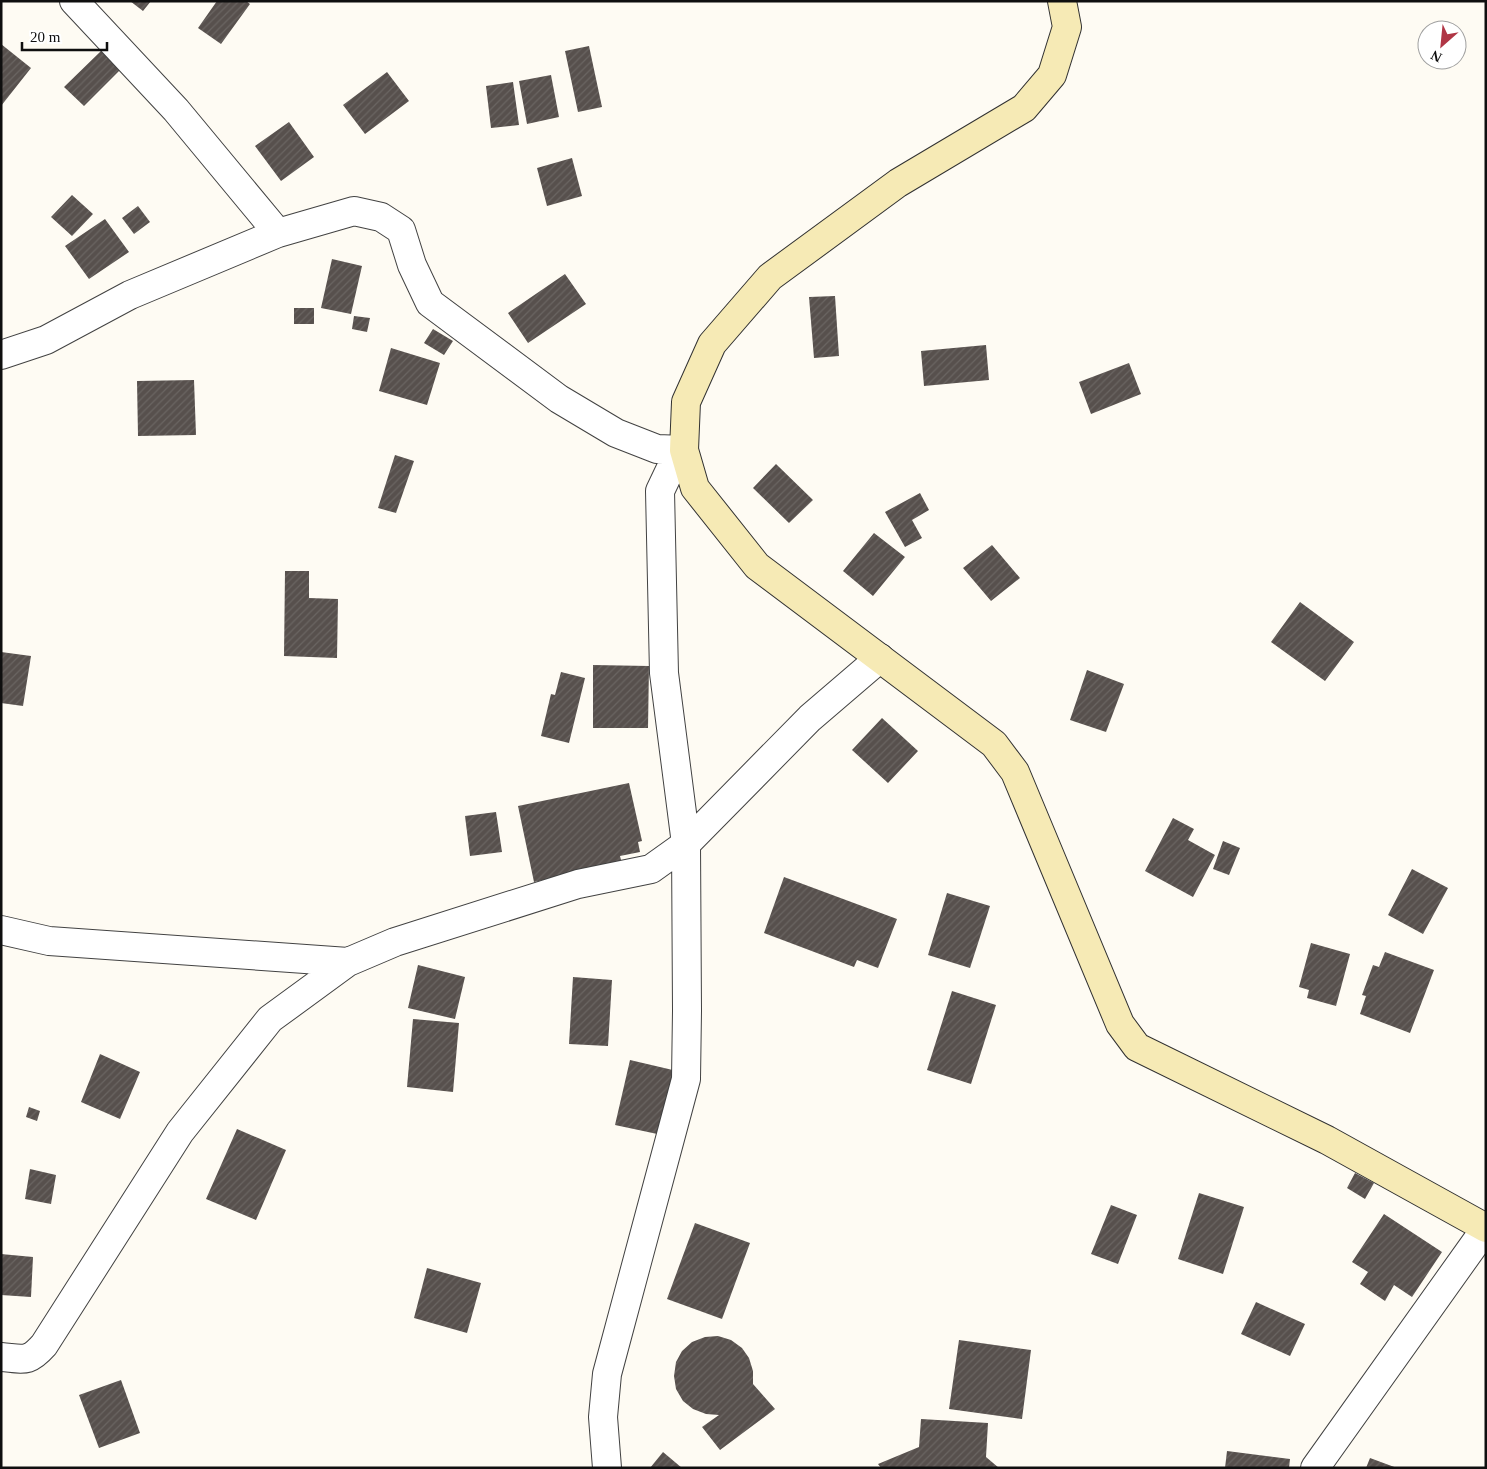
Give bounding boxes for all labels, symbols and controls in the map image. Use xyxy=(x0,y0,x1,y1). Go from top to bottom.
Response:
scale bar xyxy=(22,20,108,52)
north arrow xyxy=(1417,20,1467,70)
text: 20 m xyxy=(30,29,61,45)
text: N xyxy=(1428,47,1444,65)

